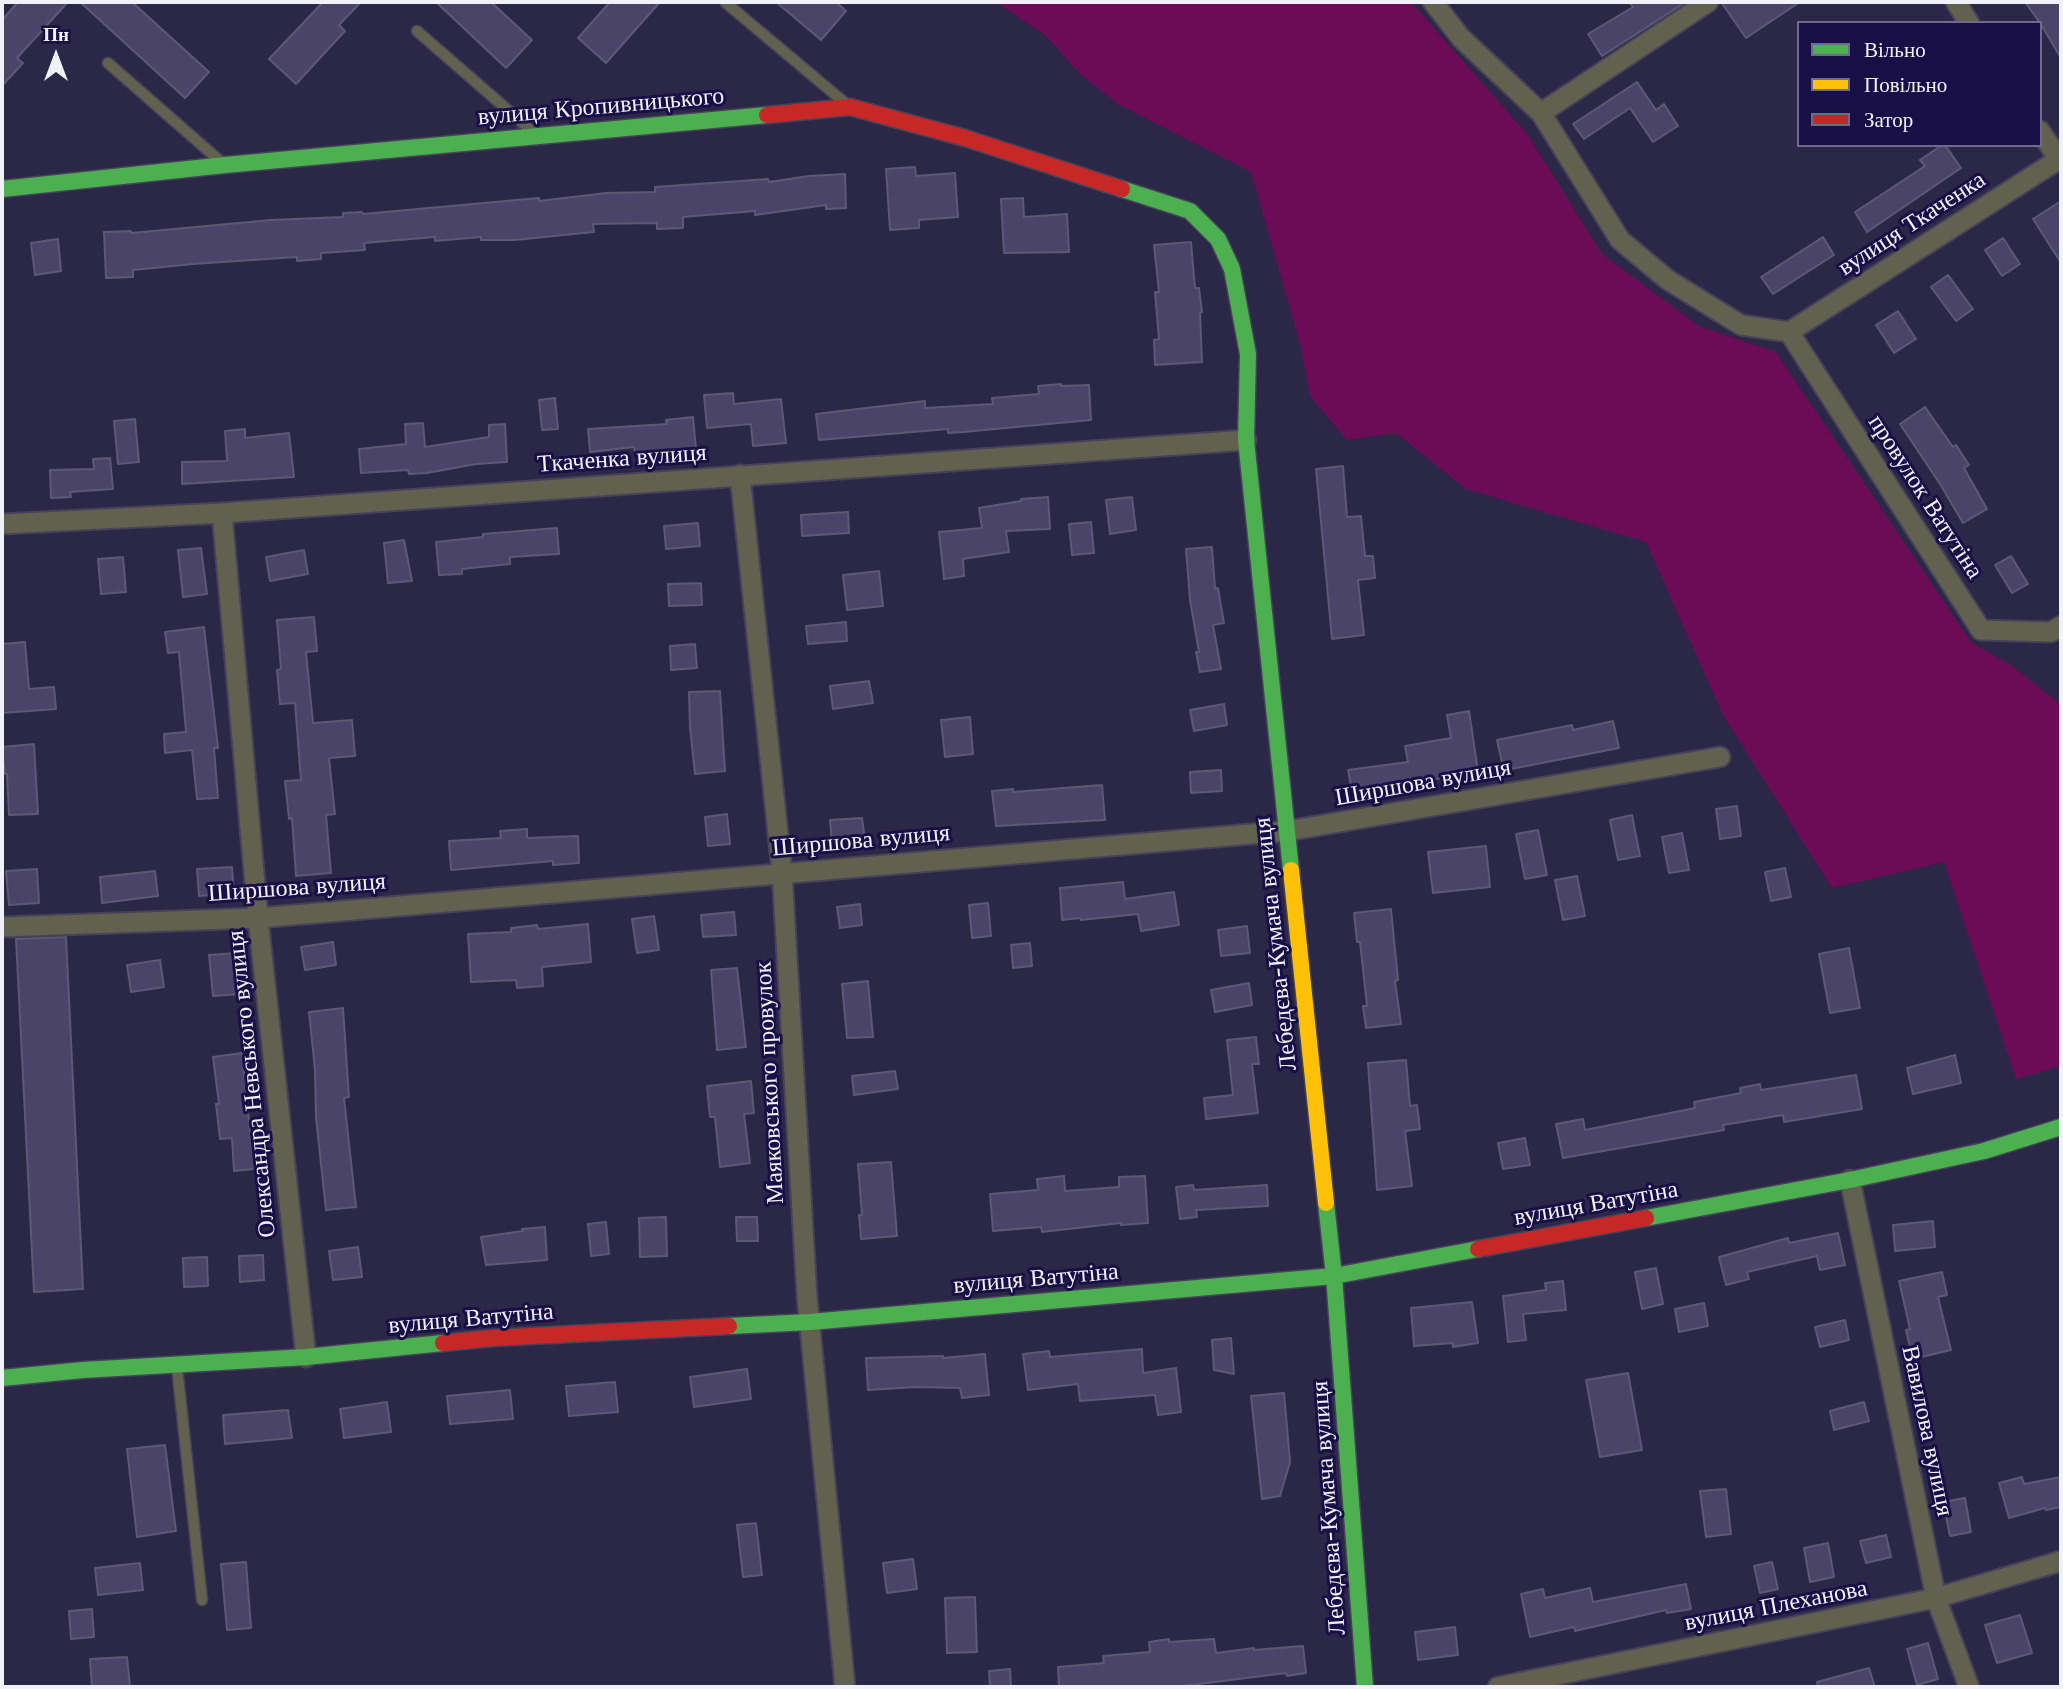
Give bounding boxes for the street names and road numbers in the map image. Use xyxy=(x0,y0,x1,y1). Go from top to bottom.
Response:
street label: вулиця Кропивницького xyxy=(477,82,725,132)
street label: вулиця Ткаченка xyxy=(1833,166,1991,282)
street label: провулок Ватутіна xyxy=(1861,410,1989,584)
street label: Ткаченка вулиця xyxy=(536,439,708,479)
street label: Ширшова вулиця xyxy=(1333,753,1513,813)
street label: Лебедєва-Кумача вулиця xyxy=(1248,816,1304,1072)
street label: Ширшова вулиця xyxy=(771,819,951,863)
street label: Ширшова вулиця xyxy=(207,867,387,909)
street label: Олександра Невського вулиця xyxy=(222,929,282,1239)
street label: Маяковського провулок xyxy=(749,961,791,1205)
street label: вулиця Ватутіна xyxy=(1512,1175,1680,1233)
street label: вулиця Ватутіна xyxy=(952,1257,1120,1301)
street label: вулиця Ватутіна xyxy=(387,1297,555,1341)
street label: Вавилова вулиця xyxy=(1895,1343,1959,1519)
street label: Лебедєва-Кумача вулиця xyxy=(1306,1380,1352,1636)
street label: вулиця Плеханова xyxy=(1682,1574,1870,1638)

